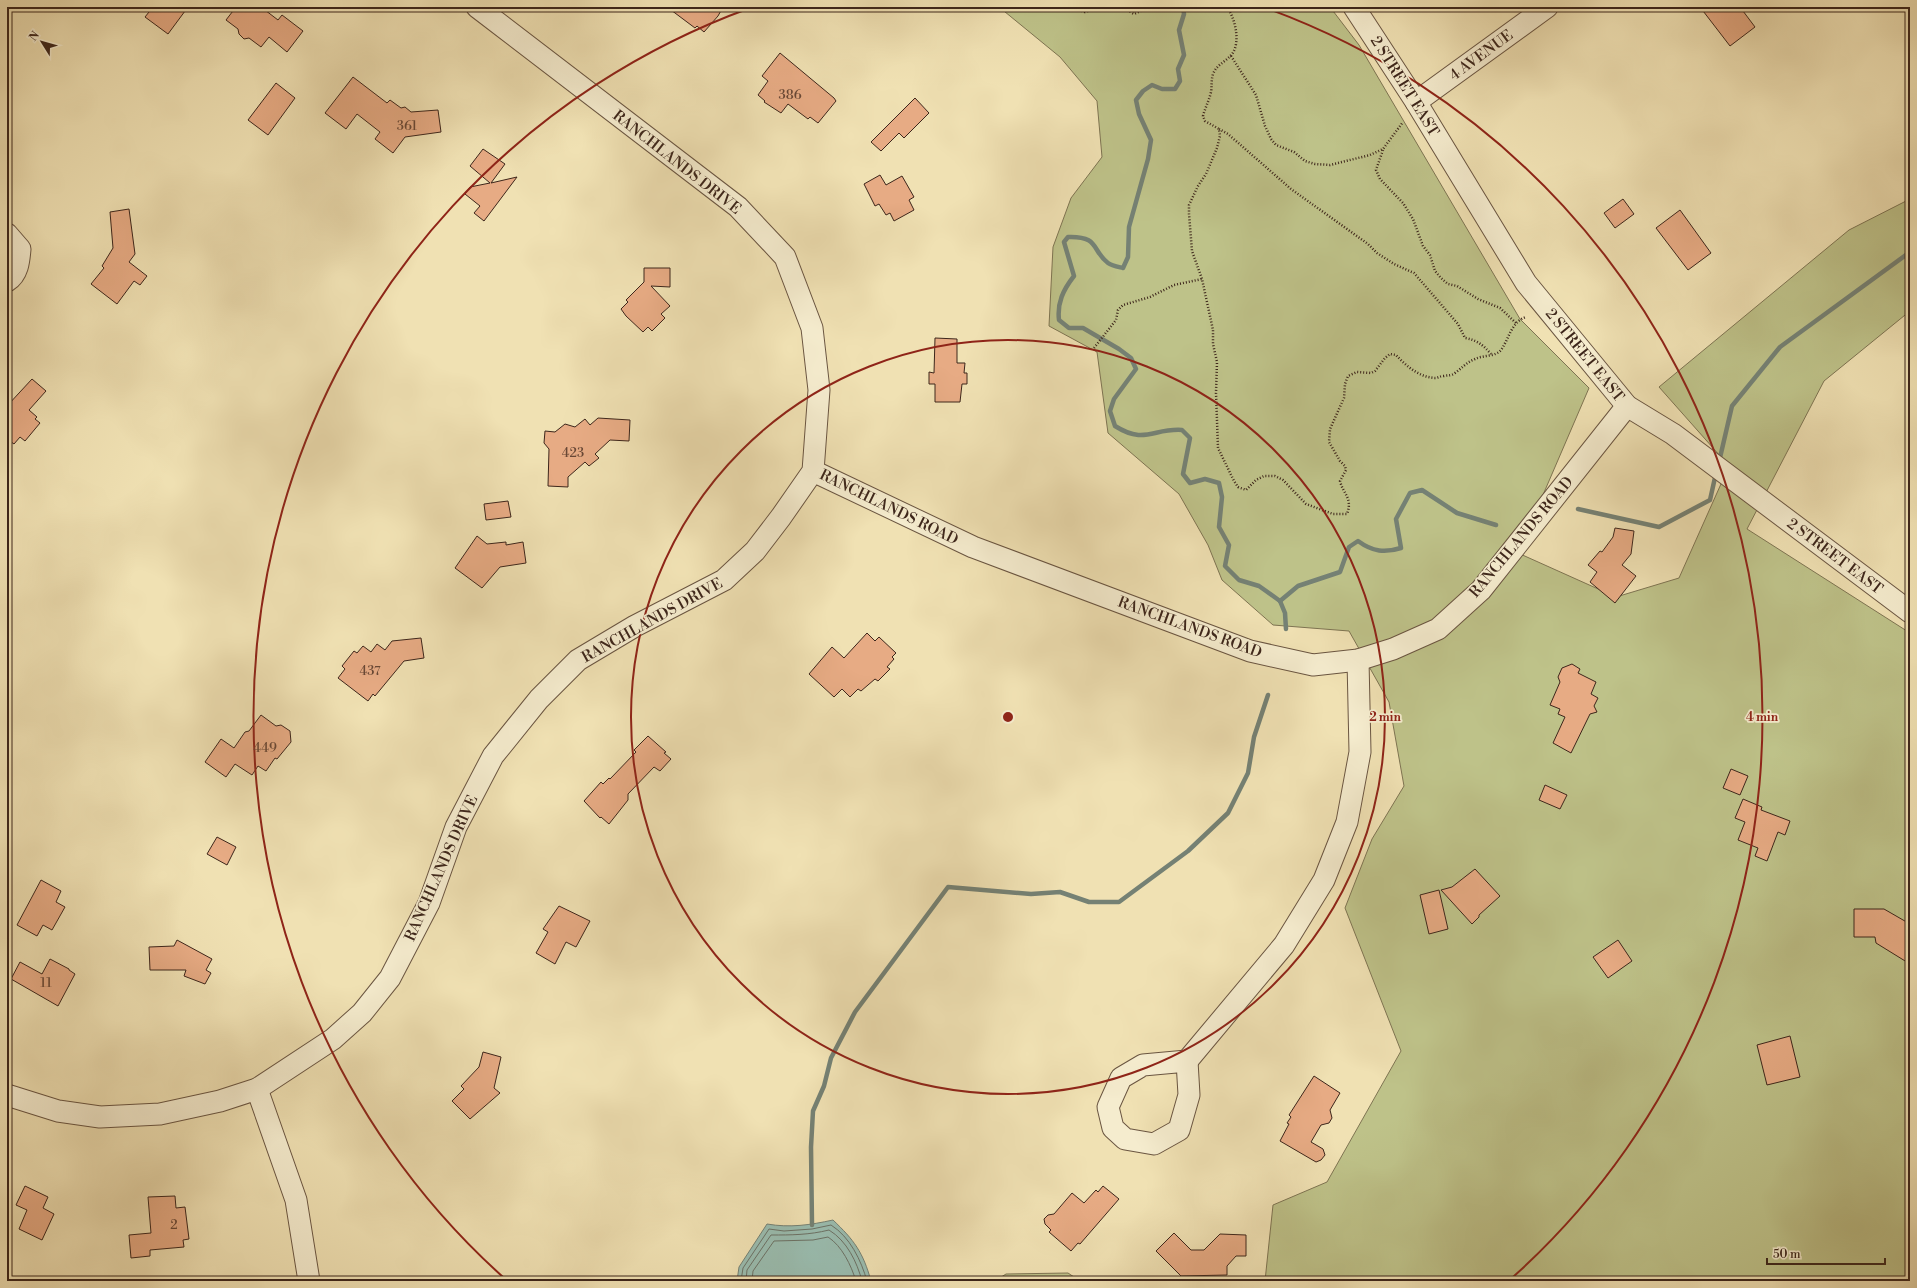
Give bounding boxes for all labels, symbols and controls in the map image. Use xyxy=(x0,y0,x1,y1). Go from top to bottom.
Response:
north arrow xyxy=(22,22,62,62)
street label: 4 AVENUE xyxy=(1446,26,1517,85)
text: N xyxy=(27,29,43,44)
street label: 2 STREET EAST xyxy=(1366,33,1443,140)
house number: 386 xyxy=(778,87,802,103)
street label: RANCHLANDS DRIVE xyxy=(609,106,745,218)
house number: 361 xyxy=(397,118,418,134)
street label: 2 STREET EAST xyxy=(1541,305,1628,406)
house number: 423 xyxy=(562,445,584,461)
street label: RANCHLANDS ROAD xyxy=(816,466,961,549)
street label: RANCHLANDS ROAD xyxy=(1465,473,1578,602)
street label: 2 STREET EAST xyxy=(1783,514,1887,599)
street label: RANCHLANDS DRIVE xyxy=(579,574,726,667)
street label: RANCHLANDS ROAD xyxy=(1115,593,1265,662)
house number: 437 xyxy=(359,663,381,679)
centre of rings xyxy=(1001,710,1015,724)
text: 2 min xyxy=(1369,710,1401,725)
text: 4 min xyxy=(1746,710,1779,725)
house number: 449 xyxy=(253,740,277,756)
street label: RANCHLANDS DRIVE xyxy=(401,792,482,944)
house number: 11 xyxy=(40,975,52,991)
house number: 2 xyxy=(170,1217,178,1233)
scale bar xyxy=(1767,1240,1885,1266)
text: 50 m xyxy=(1773,1247,1801,1262)

